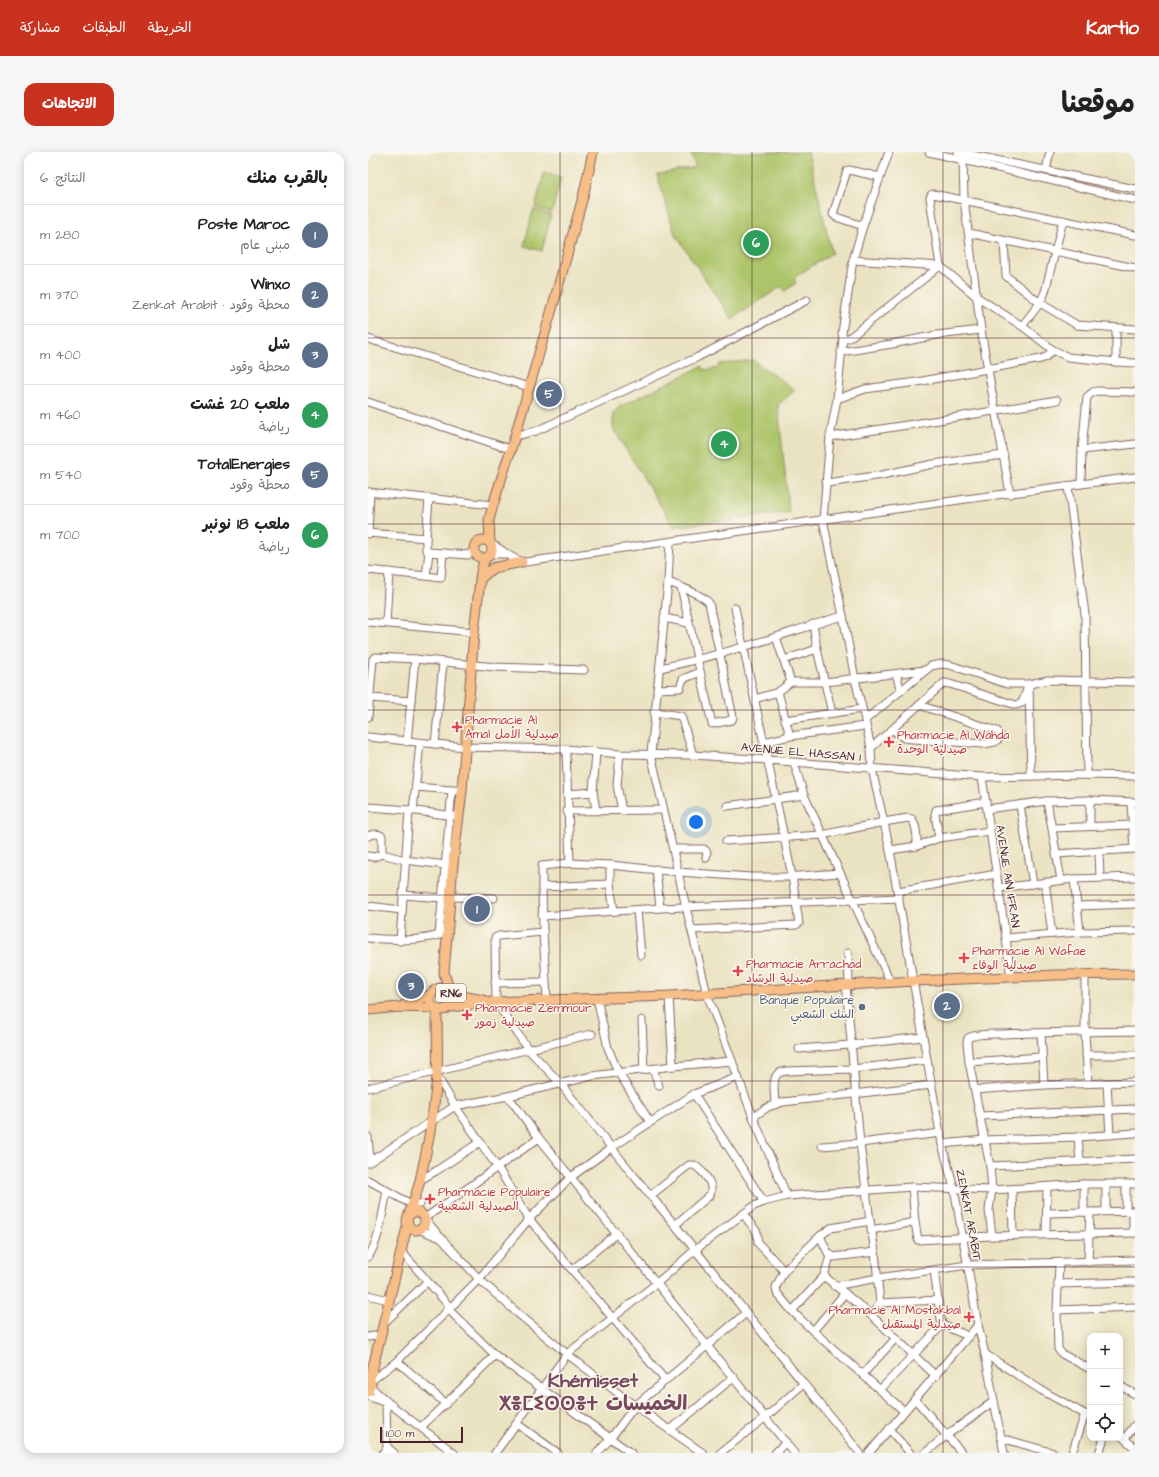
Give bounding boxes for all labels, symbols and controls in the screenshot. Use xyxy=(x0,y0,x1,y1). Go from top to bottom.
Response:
text: Kartio xyxy=(1086,15,1139,42)
text: مشاركة xyxy=(20,18,60,38)
text: الطبقات xyxy=(82,18,126,38)
text: الخريطة xyxy=(148,18,191,38)
button: الاتجاهات xyxy=(24,83,114,126)
text: موقعنا xyxy=(1061,84,1135,123)
text: بالقرب منك xyxy=(247,166,328,190)
text: النتائج: 6 xyxy=(40,169,86,187)
text: Poste Maroc xyxy=(198,214,290,235)
text: 280 m xyxy=(40,226,79,244)
text: 1 xyxy=(314,226,316,244)
pin: 6 xyxy=(743,228,769,258)
text: مبنى عام xyxy=(240,236,290,254)
text: Winxo xyxy=(251,274,290,295)
text: 370 m xyxy=(40,286,78,304)
text: 2 xyxy=(311,286,319,304)
text: محطة وقود · Zenkat Arabit xyxy=(132,296,290,314)
text: شل xyxy=(268,334,290,355)
text: 400 m xyxy=(40,346,81,364)
text: 3 xyxy=(312,346,318,364)
text: محطة وقود xyxy=(230,358,290,376)
pin: 5 xyxy=(536,379,562,409)
text: ملعب 20 غشت xyxy=(190,394,290,415)
text: 460 m xyxy=(40,406,81,424)
text: 4 xyxy=(311,406,319,424)
text: رياضة xyxy=(259,418,290,436)
pin: 4 xyxy=(711,429,737,459)
text: TotalEnergies xyxy=(198,454,290,475)
text: 540 m xyxy=(40,466,82,484)
text: 5 xyxy=(310,466,320,484)
text: محطة وقود xyxy=(230,476,290,494)
text: ملعب 18 نونبر xyxy=(203,514,290,535)
text: 700 m xyxy=(40,526,80,544)
text: 6 xyxy=(311,526,319,544)
text: رياضة xyxy=(259,538,290,556)
place label: Pharmacie Al Amal صيدلية الأمل xyxy=(465,712,559,743)
marker: Pharmacie Al Amal صيدلية الأمل xyxy=(452,722,462,732)
place label: Pharmacie Al Wahda صيدلية الوحدة xyxy=(897,727,1009,758)
marker: Pharmacie Al Wahda صيدلية الوحدة xyxy=(884,737,894,747)
street label: AVENUE EL HASSAN I xyxy=(740,739,862,766)
your location xyxy=(686,812,706,832)
street label: AVENUE AIN IFRAN xyxy=(991,823,1024,929)
pin: 1 xyxy=(464,894,490,924)
place label: Pharmacie Al Wafae صيدلية الوفاء xyxy=(972,943,1086,974)
marker: Pharmacie Al Wafae صيدلية الوفاء xyxy=(959,953,969,963)
place label: Pharmacie Arrachad صيدلية الرشاد xyxy=(746,956,861,987)
marker: Pharmacie Arrachad صيدلية الرشاد xyxy=(733,966,743,976)
pin: 3 xyxy=(398,971,424,1001)
road number: RN6 xyxy=(436,984,466,1002)
pin: 2 xyxy=(934,991,960,1021)
place label: Banque Populaire البنك الشعبي xyxy=(760,992,855,1025)
place label: Pharmacie Zemmour صيدلية زمور xyxy=(474,1000,592,1031)
marker: Banque Populaire البنك الشعبي xyxy=(857,1002,867,1012)
marker: Pharmacie Zemmour صيدلية زمور xyxy=(462,1010,472,1020)
street label: ZENKAT ARABIT xyxy=(951,1168,986,1263)
place label: Pharmacie Populaire الصيدلية الشعبية xyxy=(438,1184,551,1215)
marker: Pharmacie Populaire الصيدلية الشعبية xyxy=(425,1194,435,1204)
place label: Pharmacie Al Mostakbal صيدلية المستقبل xyxy=(828,1302,961,1333)
marker: Pharmacie Al Mostakbal صيدلية المستقبل xyxy=(964,1312,974,1322)
map controls xyxy=(1087,1333,1123,1441)
button: + xyxy=(1087,1333,1123,1369)
district label: Khémisset ⵅⴻⵎⵉⵙⵙⴻⵜ الخميسات xyxy=(499,1367,687,1418)
button: − xyxy=(1087,1369,1123,1405)
button: locate xyxy=(1087,1405,1123,1441)
scale bar xyxy=(380,1425,463,1444)
text: 100 m xyxy=(386,1426,414,1441)

